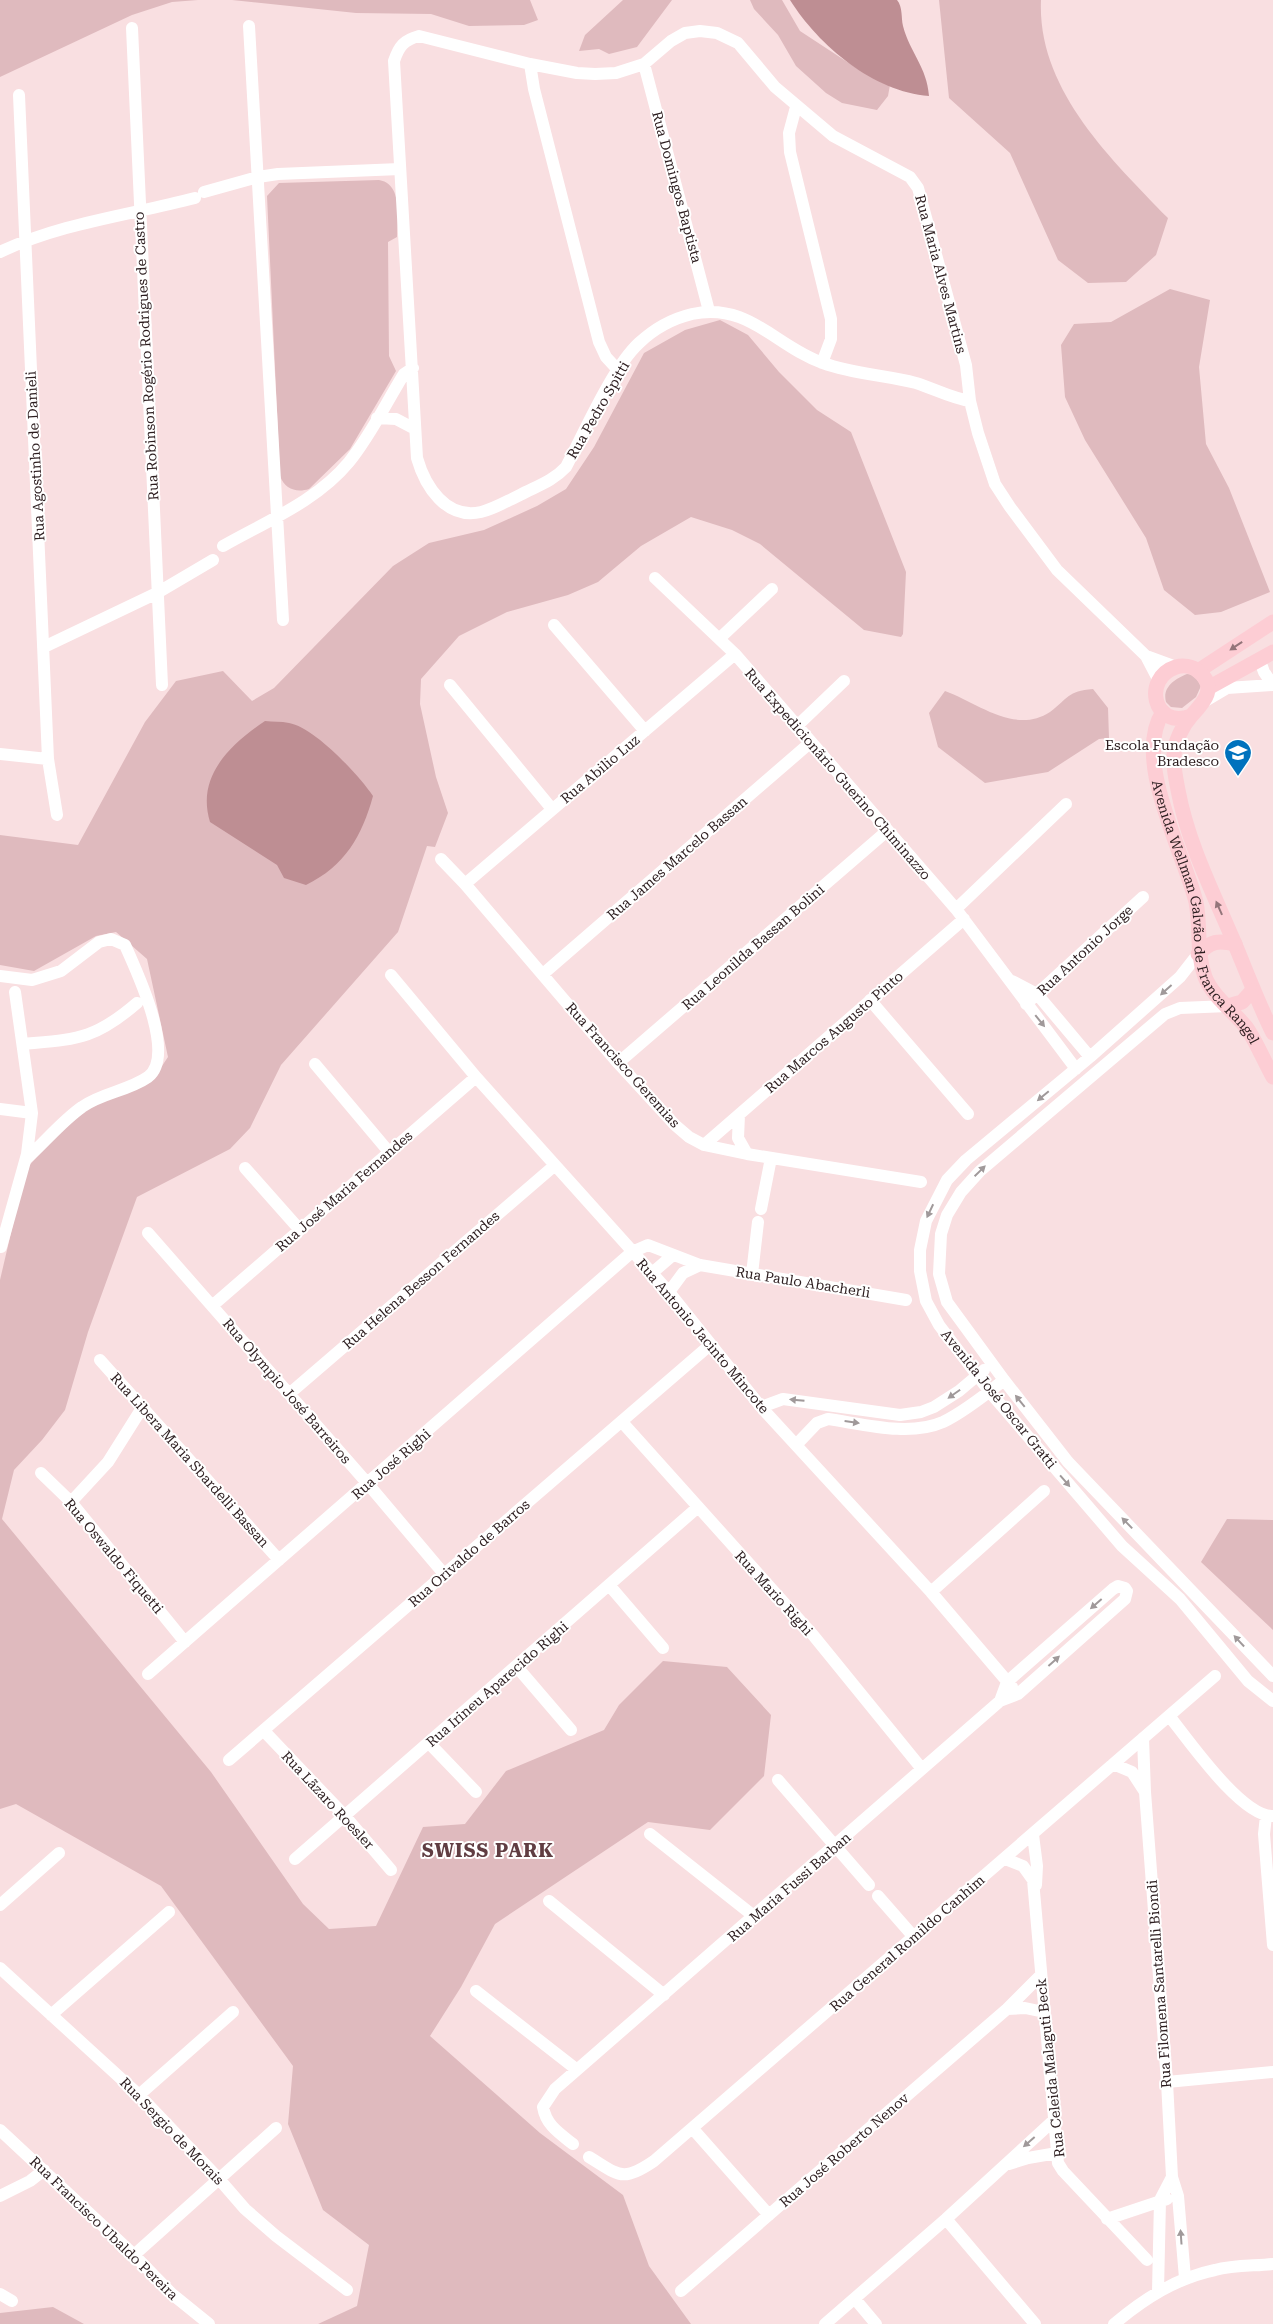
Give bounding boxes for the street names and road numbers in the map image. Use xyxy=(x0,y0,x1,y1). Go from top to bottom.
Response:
street label: Rua Domingos Baptista xyxy=(649,109,705,265)
street label: Rua Maria Alves Martins xyxy=(912,193,970,355)
street label: Rua Robinson Rogério Rodrigues de Castro xyxy=(130,211,162,501)
street label: Rua Pedro Spitti xyxy=(564,358,633,462)
street label: Rua Agostinho de Danieli xyxy=(23,370,47,541)
street label: Rua Expedicionãrio Guerino Chiminazzo xyxy=(742,665,934,883)
street label: Rua Abilio Luz xyxy=(557,731,643,807)
street label: Avenida Wellman Galvão de Franca Rangel xyxy=(1149,779,1263,1047)
street label: Rua James Marcelo Bassan xyxy=(604,793,750,923)
street label: Rua Leonilda Bassan Bolini xyxy=(679,881,828,1013)
street label: Rua Antonio Jorge xyxy=(1034,901,1136,998)
street label: Rua Marcos Augusto Pinto xyxy=(762,968,906,1096)
street label: Rua Francisco Geremias xyxy=(563,999,683,1131)
street label: Rua José Maria Fernandes xyxy=(272,1127,416,1255)
street label: Rua Helena Besson Fernandes xyxy=(339,1207,503,1352)
street label: Rua Antonio Jacinto Mincote xyxy=(634,1255,773,1417)
street label: Rua Paulo Abacherli xyxy=(735,1263,872,1301)
street label: Rua Olympio José Barreiros xyxy=(220,1315,355,1467)
street label: Avenida José Oscar Gratti xyxy=(938,1326,1060,1472)
street label: Rua Libera Maria Sbardelli Bassan xyxy=(108,1370,272,1550)
street label: Rua José Righi xyxy=(348,1425,434,1503)
street label: Rua Oswaldo Fiquetti xyxy=(61,1495,167,1617)
street label: Rua Orivaldo de Barros xyxy=(405,1496,533,1610)
street label: Rua Mario Righi xyxy=(732,1547,816,1639)
street label: Rua Irineu Aparecido Righi xyxy=(423,1618,572,1750)
street label: Rua Lãzaro Roesler xyxy=(279,1748,378,1852)
street label: Rua Maria Fussi Barban xyxy=(724,1829,854,1945)
street label: Rua General Romildo Canhim xyxy=(826,1871,988,2014)
street label: Rua Filomena Santarelli Biondi xyxy=(1144,1879,1174,2089)
street label: Rua Celeida Malaguti Beck xyxy=(1033,1978,1067,2158)
street label: Rua Sergio de Morais xyxy=(117,2074,227,2188)
street label: Rua José Roberto Nenov xyxy=(776,2089,912,2210)
street label: Rua Francisco Ubaldo Pereira xyxy=(27,2153,182,2303)

